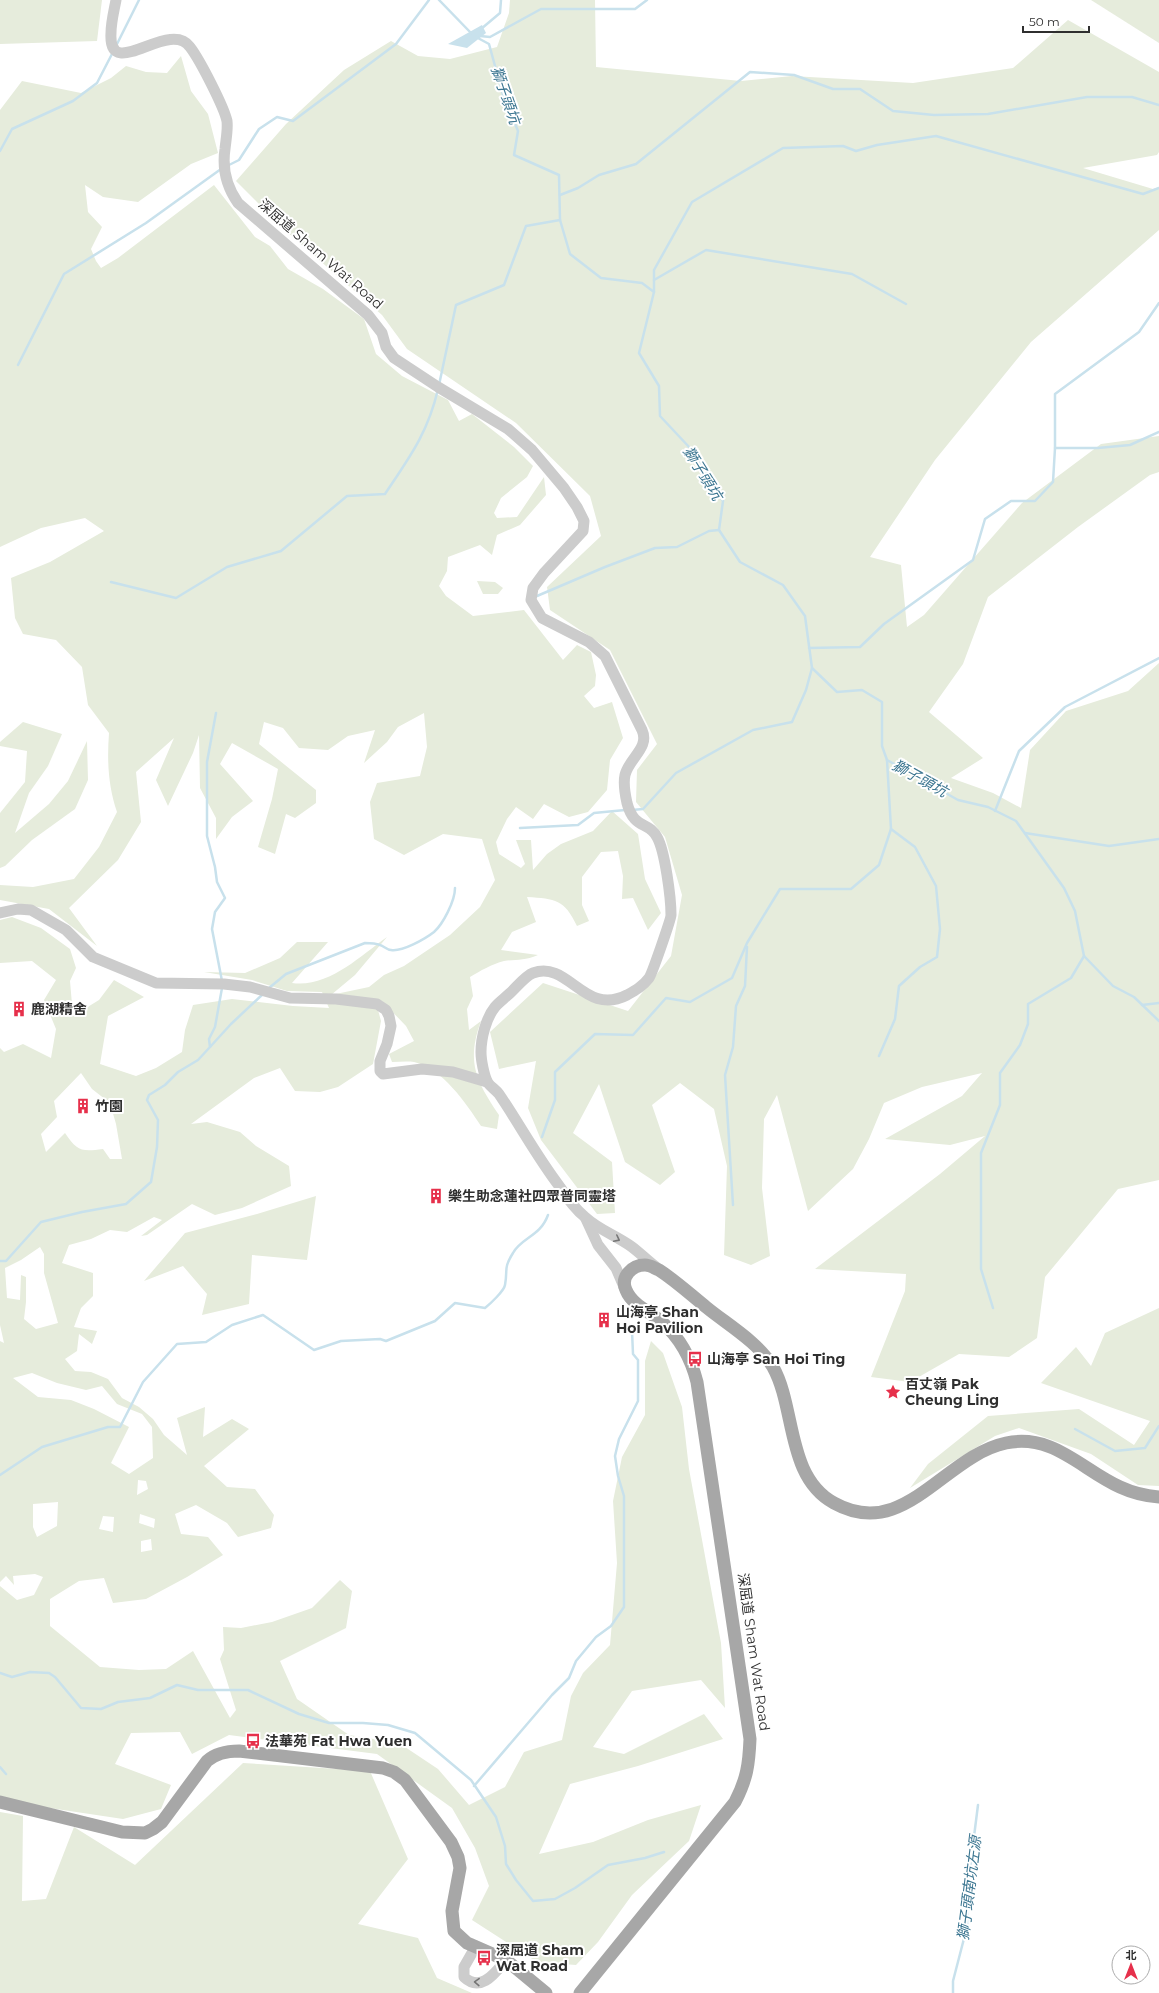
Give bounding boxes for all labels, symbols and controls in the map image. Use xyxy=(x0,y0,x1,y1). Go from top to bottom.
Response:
scale bar xyxy=(1023,8,1089,34)
text: 50 m xyxy=(1029,14,1060,29)
water label: 獅子頭坑 xyxy=(487,64,525,128)
street label: 深屈道 Sham Wat Road xyxy=(255,195,387,313)
water label: 獅子頭坑 xyxy=(679,443,728,505)
water label: 獅子頭坑 xyxy=(889,755,953,802)
building icon: 鹿湖精舍 xyxy=(10,1000,28,1018)
place label: 鹿湖精舍 xyxy=(31,1000,87,1018)
building icon: 竹園 xyxy=(74,1097,92,1115)
place label: 竹園 xyxy=(95,1097,123,1115)
building icon: 樂生助念蓮社四眾普同靈塔 xyxy=(427,1187,445,1205)
place label: 樂生助念蓮社四眾普同靈塔 xyxy=(448,1187,616,1205)
one-way arrow xyxy=(613,1234,620,1241)
place label: 山海亭 Shan Hoi Pavilion xyxy=(616,1303,703,1337)
building icon: 山海亭 Shan Hoi Pavilion xyxy=(595,1311,613,1329)
bus stop icon: 山海亭 San Hoi Ting xyxy=(686,1350,704,1368)
place label: 山海亭 San Hoi Ting xyxy=(707,1350,845,1368)
place label: 百丈嶺 Pak Cheung Ling xyxy=(905,1375,999,1409)
place icon: 百丈嶺 Pak Cheung Ling xyxy=(884,1383,902,1401)
street label: 深屈道 Sham Wat Road xyxy=(734,1572,774,1732)
bus stop icon: 法華苑 Fat Hwa Yuen xyxy=(244,1732,262,1750)
place label: 法華苑 Fat Hwa Yuen xyxy=(265,1732,412,1750)
water label: 獅子頭南坑左源 xyxy=(953,1832,985,1941)
place label: 深屈道 Sham Wat Road xyxy=(496,1941,584,1975)
north arrow xyxy=(1111,1945,1151,1985)
text: 北 xyxy=(1126,1948,1137,1962)
bus stop icon: 深屈道 Sham Wat Road xyxy=(475,1949,493,1967)
one-way arrow xyxy=(474,1978,480,1986)

